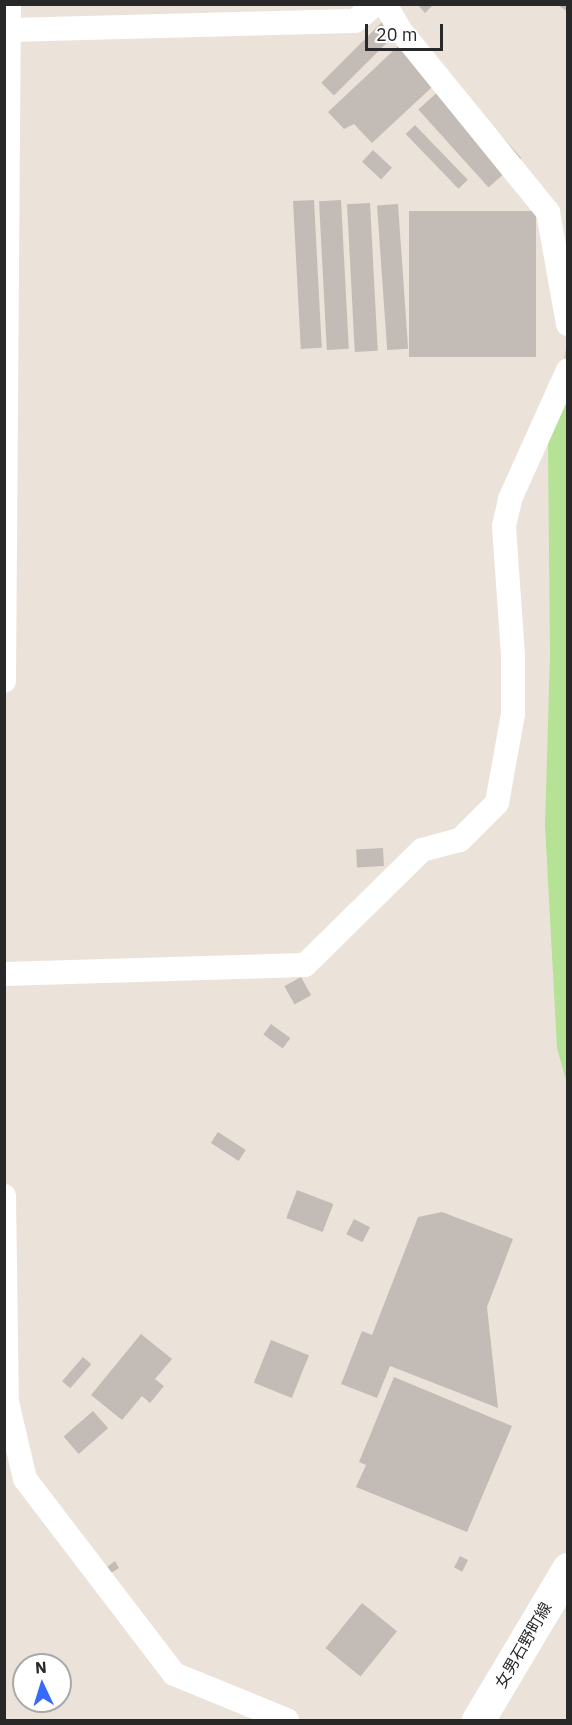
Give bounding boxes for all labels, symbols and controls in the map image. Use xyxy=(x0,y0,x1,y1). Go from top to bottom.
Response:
scale bar xyxy=(368,12,446,50)
text: 20 m xyxy=(376,23,418,46)
street label: 女男石野町線 xyxy=(491,1599,555,1691)
north arrow xyxy=(12,1653,72,1713)
text: N xyxy=(34,1657,47,1677)

